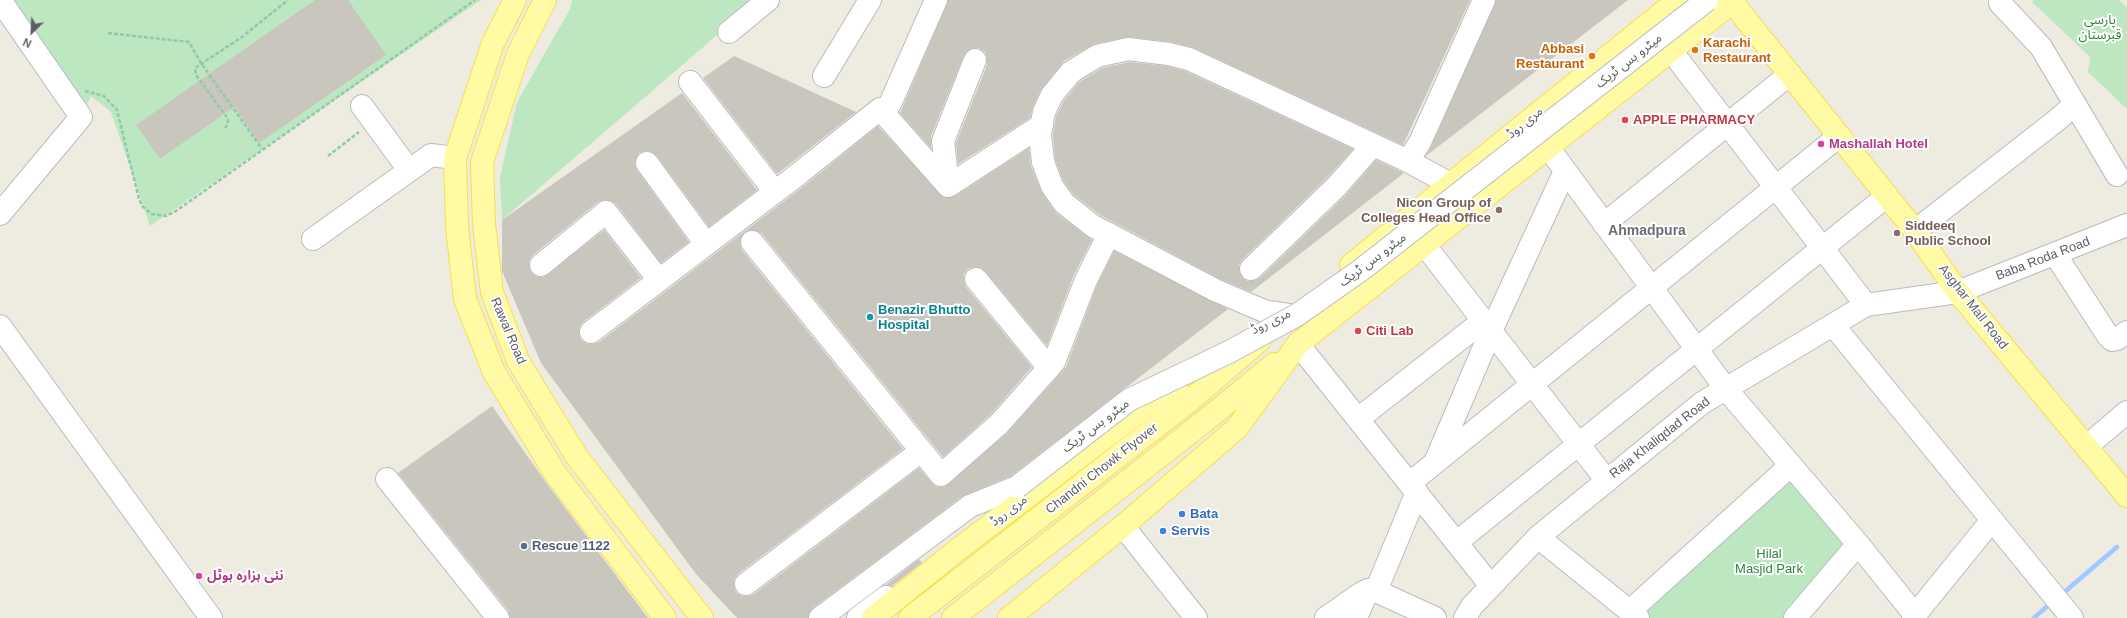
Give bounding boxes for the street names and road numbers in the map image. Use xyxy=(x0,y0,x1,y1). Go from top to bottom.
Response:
street label: میٹرو بس ٹریک xyxy=(1593,30,1665,92)
street label: مری روڈ xyxy=(1504,104,1546,142)
street label: میٹرو بس ٹریک xyxy=(1336,230,1410,290)
street label: Baba Roda Road xyxy=(1994,234,2092,284)
street label: Asghar Mall Road xyxy=(1935,261,2011,353)
street label: Rawal Road xyxy=(487,295,529,367)
street label: مری روڈ xyxy=(1249,306,1293,338)
street label: Raja Khaliqdad Road xyxy=(1607,394,1713,482)
street label: میٹرو بس ٹریک xyxy=(1059,396,1133,456)
street label: Chandni Chowk Flyover xyxy=(1043,420,1161,518)
street label: مری روڈ xyxy=(987,492,1031,530)

